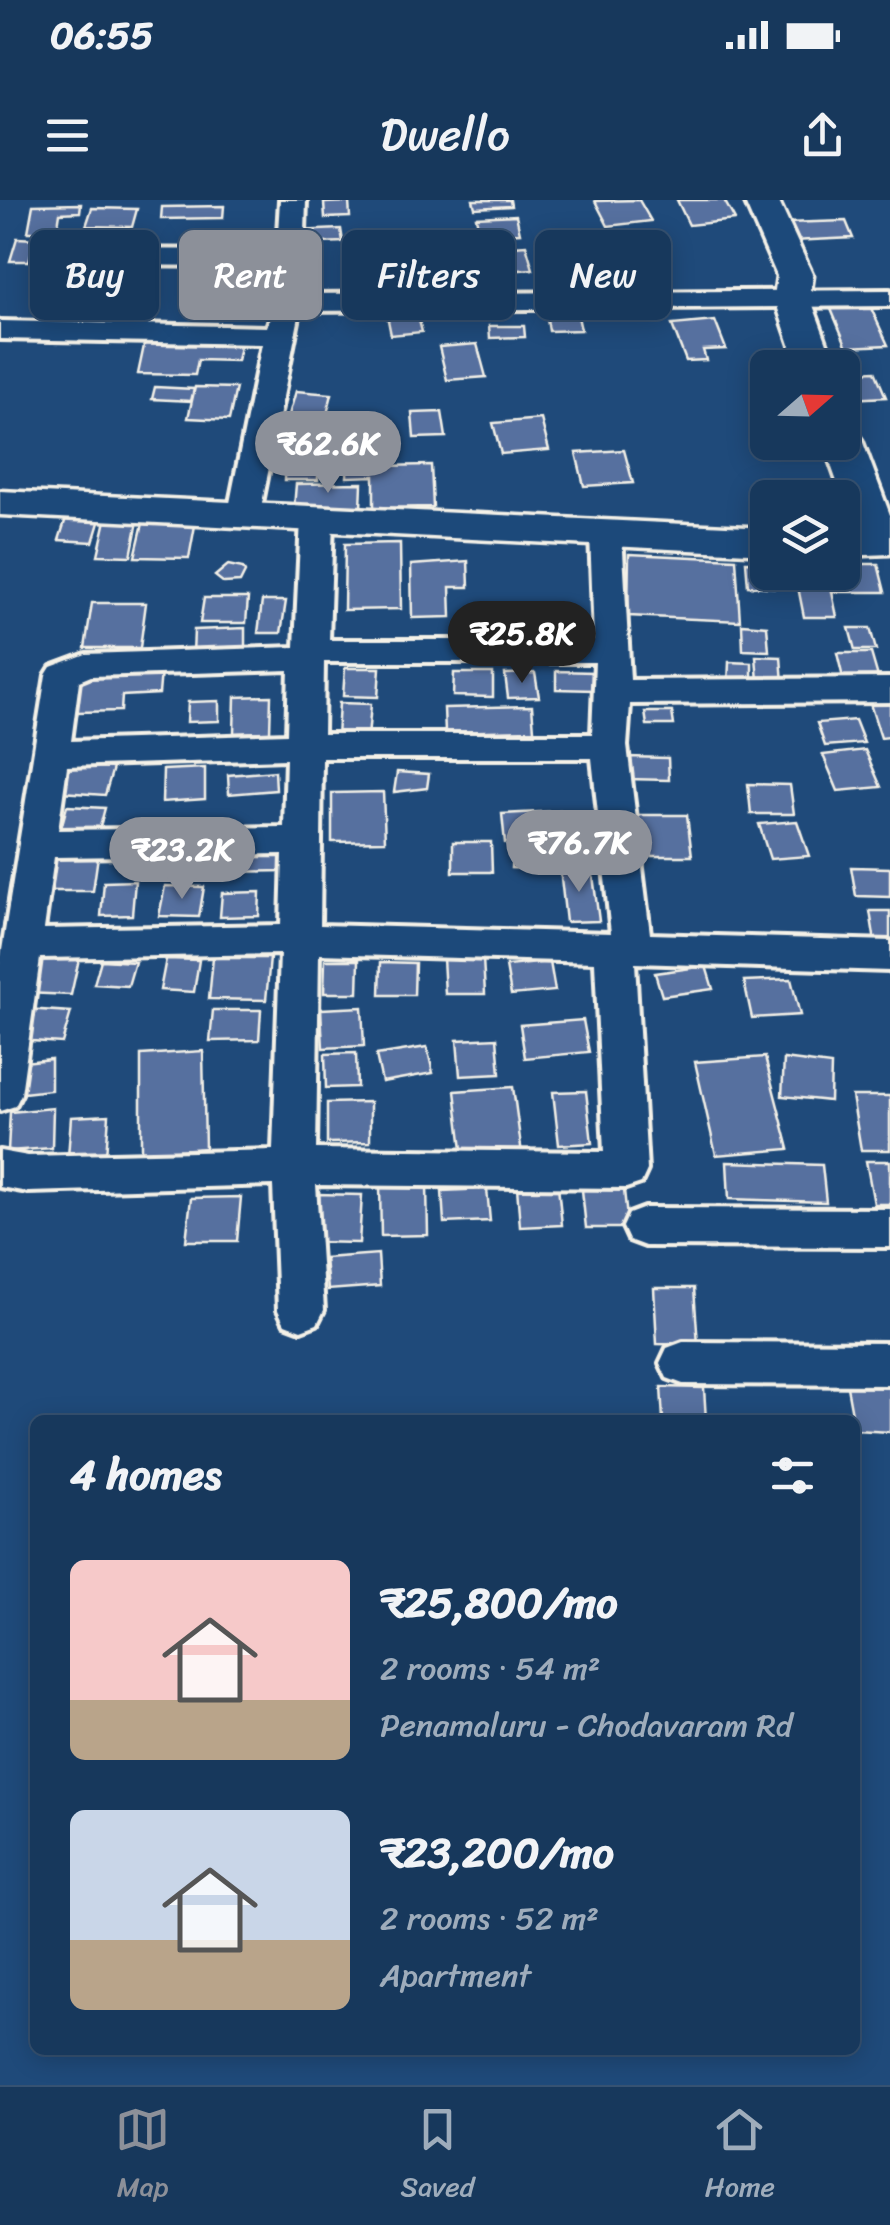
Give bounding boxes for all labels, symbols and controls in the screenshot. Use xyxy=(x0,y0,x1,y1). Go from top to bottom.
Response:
text: 06:55 xyxy=(50,2,154,69)
text: Dwello xyxy=(380,95,510,175)
icon: menu xyxy=(40,108,95,163)
icon: share xyxy=(795,108,850,163)
chip: Buy xyxy=(30,230,159,320)
chip: Rent xyxy=(179,230,322,320)
chip: Filters xyxy=(342,230,515,320)
chip: New xyxy=(535,230,671,320)
north arrow xyxy=(750,350,860,460)
map controls xyxy=(750,350,860,590)
pin: ₹62.6K xyxy=(247,411,409,496)
text: ₹62.6K xyxy=(277,415,379,472)
button: layers xyxy=(750,480,860,590)
pin: ₹25.8K xyxy=(441,601,603,686)
text: ₹25.8K xyxy=(470,605,574,662)
pin: ₹76.7K xyxy=(498,810,660,895)
text: ₹76.7K xyxy=(528,814,630,871)
pin: ₹23.2K xyxy=(101,817,263,902)
text: ₹23.2K xyxy=(131,821,233,878)
text: 4 homes xyxy=(70,1438,222,1512)
icon: filters xyxy=(765,1448,820,1503)
text: ₹25,800/mo xyxy=(380,1566,618,1640)
icon: home xyxy=(150,1600,270,1720)
text: 2 rooms · 54 m² xyxy=(380,1640,600,1697)
text: Penamaluru - Chodavaram Rd xyxy=(380,1697,793,1754)
text: ₹23,200/mo xyxy=(380,1816,614,1890)
icon: home xyxy=(150,1850,270,1970)
text: 2 rooms · 52 m² xyxy=(380,1890,599,1947)
text: Apartment xyxy=(380,1947,531,2004)
tab: Map xyxy=(115,2102,170,2211)
tab: Saved xyxy=(401,2102,474,2211)
tab: Home xyxy=(705,2102,775,2211)

